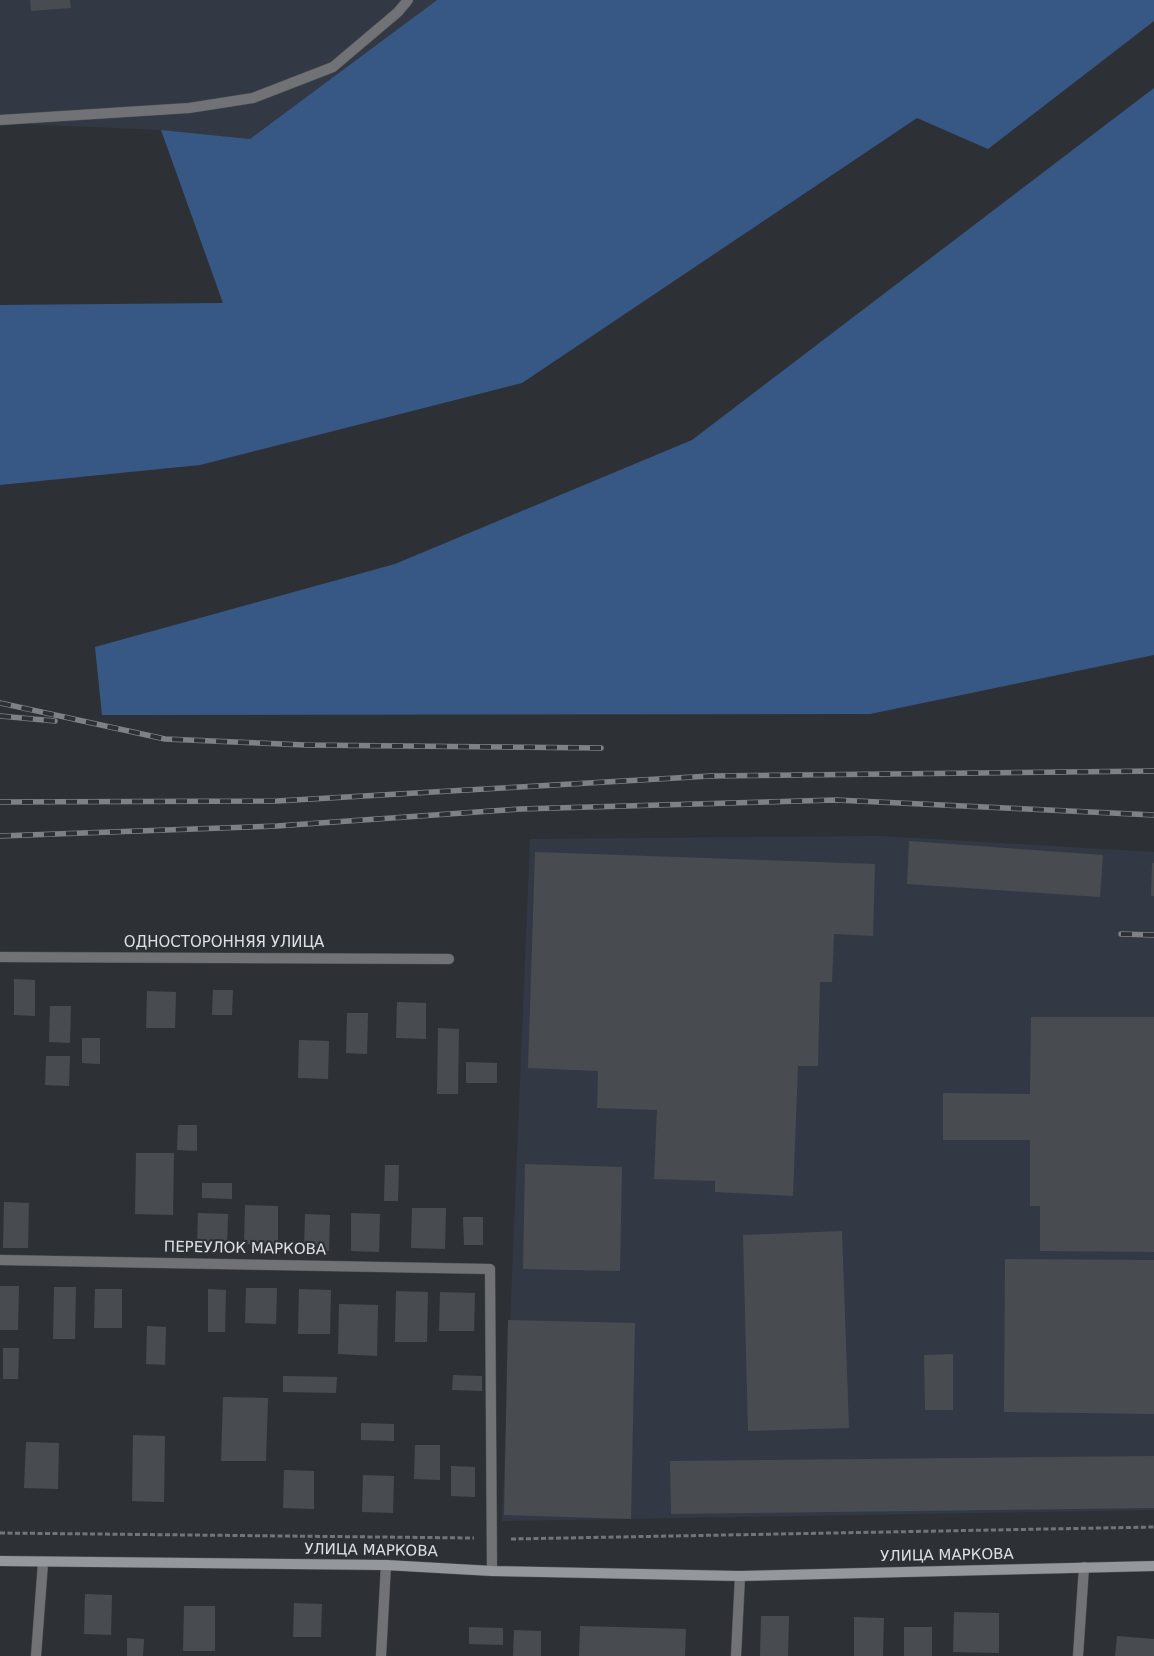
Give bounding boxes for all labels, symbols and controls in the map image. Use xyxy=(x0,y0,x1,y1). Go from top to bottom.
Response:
street label: ОДНОСТОРОННЯЯ УЛИЦА xyxy=(124,934,324,952)
street label: ПЕРЕУЛОК МАРКОВА xyxy=(164,1239,326,1259)
street label: УЛИЦА МАРКОВА xyxy=(304,1541,438,1561)
street label: УЛИЦА МАРКОВА xyxy=(880,1546,1014,1566)

